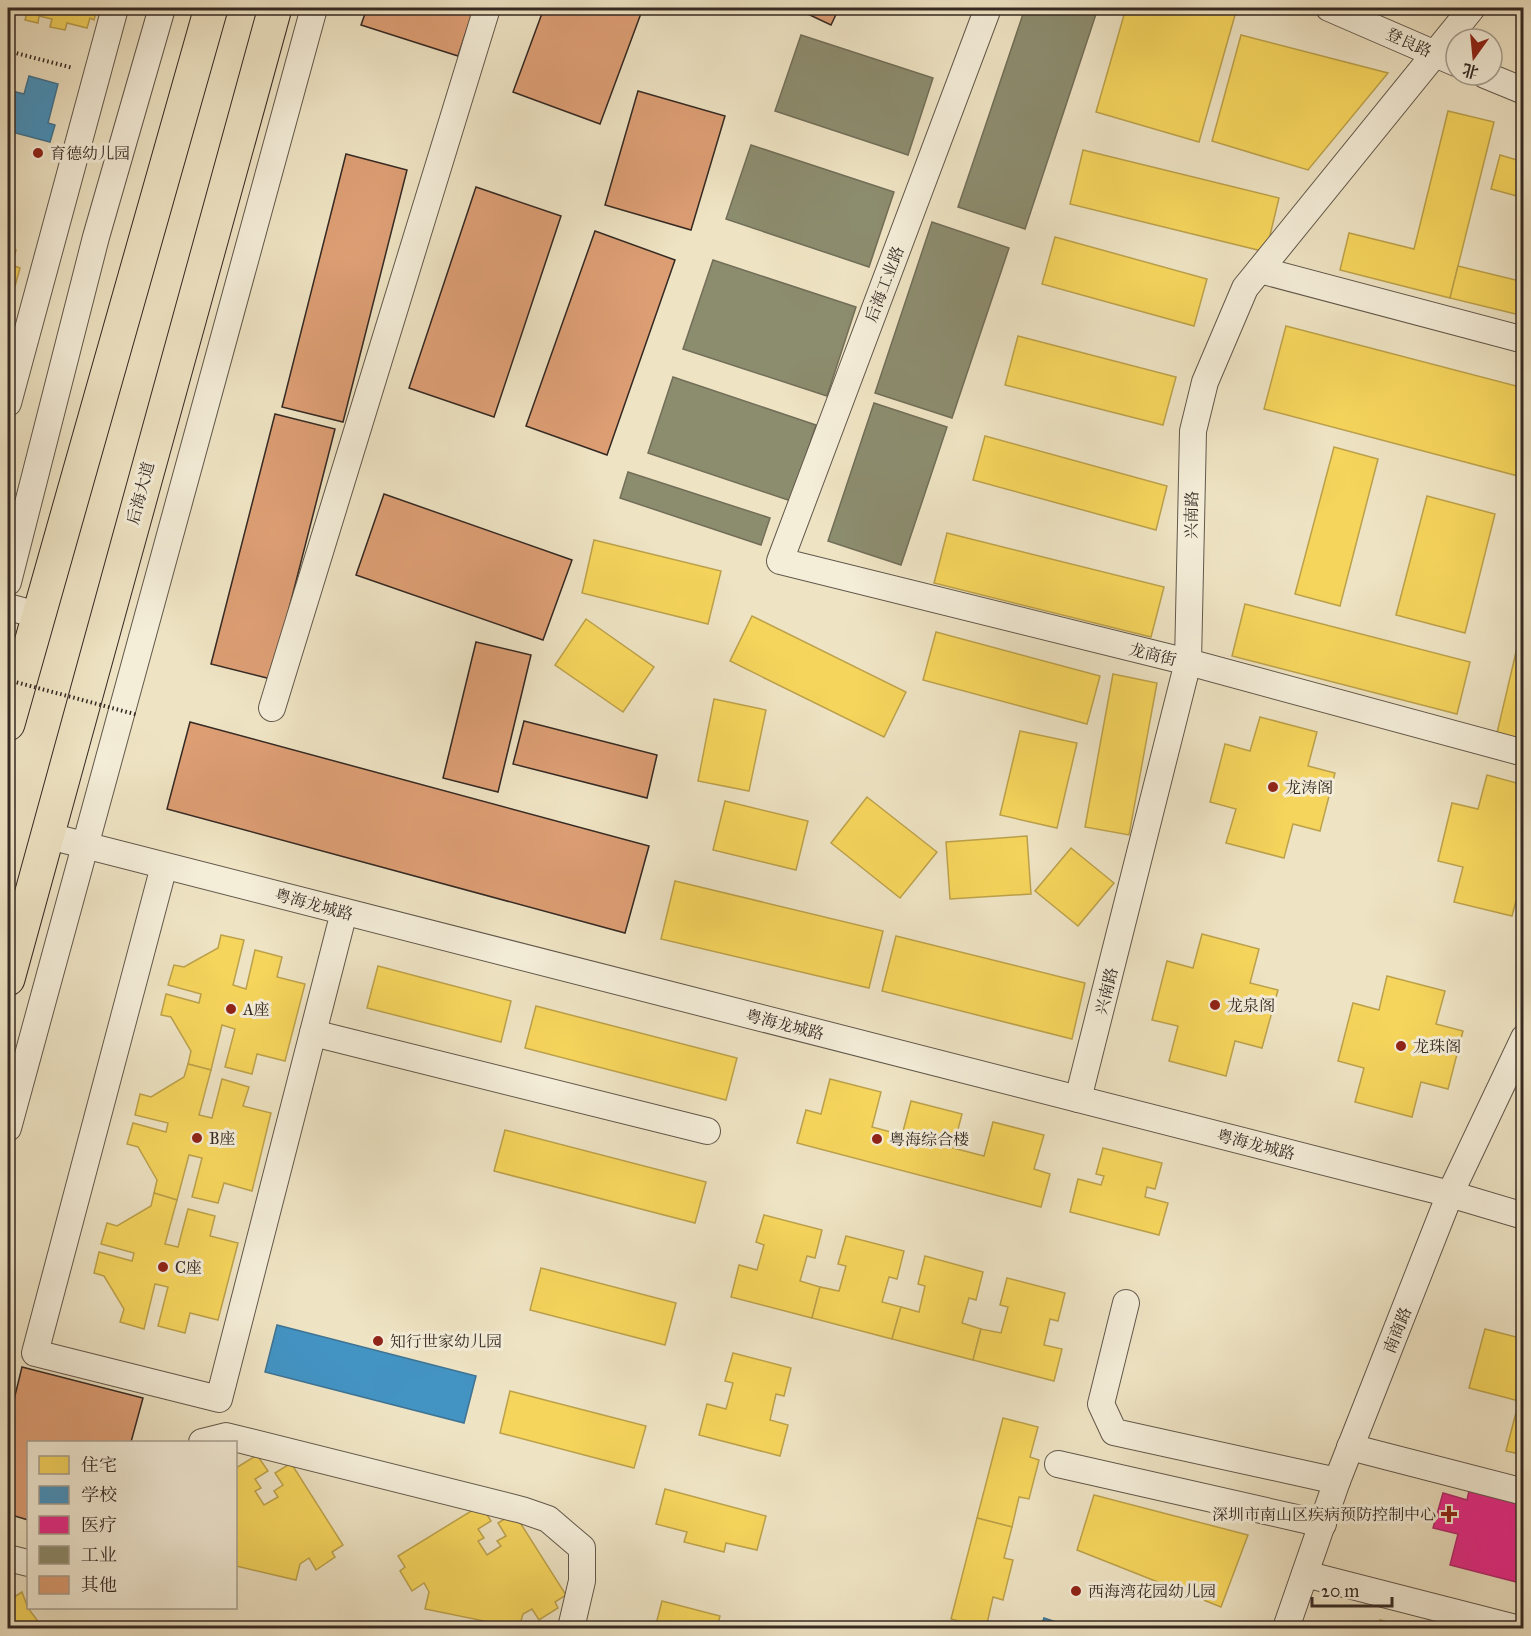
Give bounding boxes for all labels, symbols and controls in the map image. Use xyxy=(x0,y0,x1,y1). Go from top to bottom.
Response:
street label: 登良路 xyxy=(1383,24,1435,61)
north arrow xyxy=(1444,27,1504,87)
text: 北 xyxy=(1460,60,1480,82)
place label: 育德幼儿园 xyxy=(50,144,130,163)
marker: 育德幼儿园 xyxy=(31,146,45,160)
street label: 后海工业路 xyxy=(861,243,908,325)
street label: 后海大道 xyxy=(123,460,158,527)
street label: 兴南路 xyxy=(1182,491,1201,539)
street label: 龙商街 xyxy=(1127,639,1178,670)
place label: 龙涛阁 xyxy=(1285,778,1333,797)
marker: 龙涛阁 xyxy=(1266,780,1280,794)
street label: 粤海龙城路 xyxy=(273,885,355,924)
street label: 兴南路 xyxy=(1091,966,1122,1017)
place label: 龙泉阁 xyxy=(1227,996,1275,1015)
marker: 龙泉阁 xyxy=(1208,998,1222,1012)
place label: A座 xyxy=(242,1000,270,1019)
marker: A座 xyxy=(224,1002,238,1016)
street label: 粤海龙城路 xyxy=(744,1006,826,1043)
place label: 龙珠阁 xyxy=(1413,1037,1461,1056)
marker: 龙珠阁 xyxy=(1394,1039,1408,1053)
street label: 粤海龙城路 xyxy=(1215,1126,1297,1163)
place label: B座 xyxy=(209,1129,236,1148)
place label: 粤海综合楼 xyxy=(889,1130,969,1149)
marker: B座 xyxy=(190,1131,204,1145)
marker: 粤海综合楼 xyxy=(870,1132,884,1146)
place label: C座 xyxy=(175,1258,202,1277)
marker: C座 xyxy=(156,1260,170,1274)
street label: 南商路 xyxy=(1380,1304,1415,1356)
place label: 知行世家幼儿园 xyxy=(390,1332,502,1351)
marker: 知行世家幼儿园 xyxy=(371,1334,385,1348)
legend xyxy=(27,1441,237,1609)
text: 住宅 xyxy=(81,1454,117,1476)
text: 学校 xyxy=(81,1484,117,1506)
place label: 深圳市南山区疾病预防控制中心 xyxy=(1212,1505,1436,1524)
marker: 深圳市南山区疾病预防控制中心 xyxy=(1440,1505,1458,1523)
text: 医疗 xyxy=(81,1514,117,1536)
text: 工业 xyxy=(81,1544,117,1566)
scale bar xyxy=(1312,1570,1392,1608)
text: 其他 xyxy=(81,1574,117,1596)
text: 20 m xyxy=(1321,1580,1359,1602)
place label: 西海湾花园幼儿园 xyxy=(1088,1582,1216,1601)
marker: 西海湾花园幼儿园 xyxy=(1069,1584,1083,1598)

